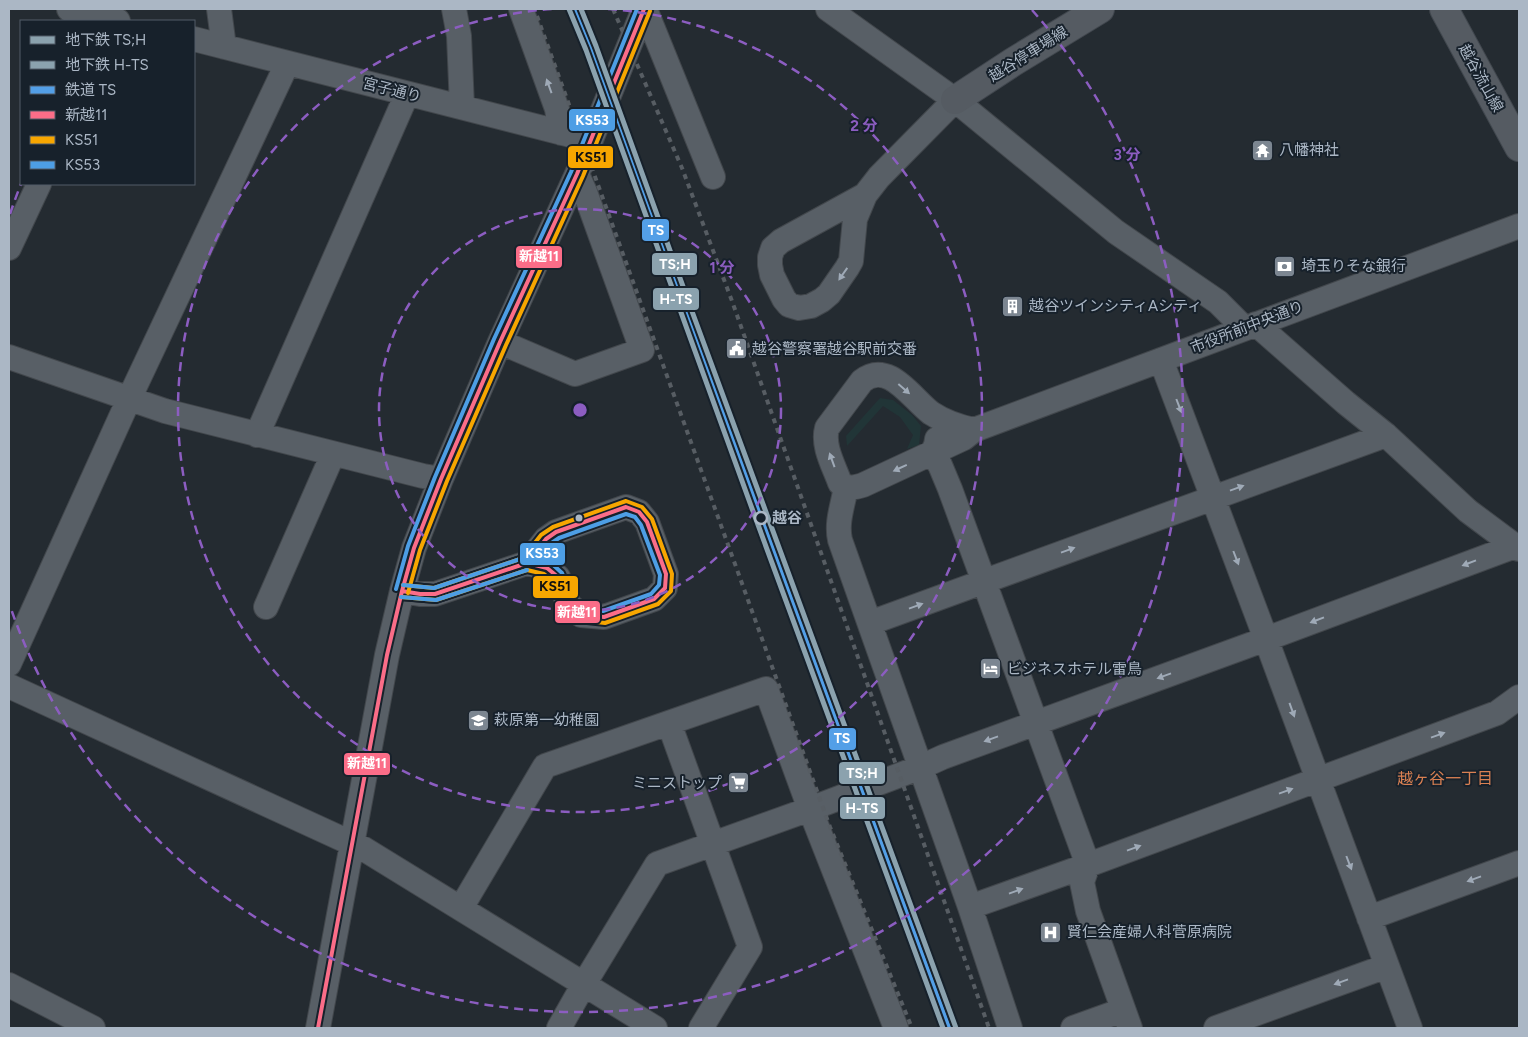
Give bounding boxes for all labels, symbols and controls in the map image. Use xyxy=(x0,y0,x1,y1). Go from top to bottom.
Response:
legend xyxy=(20,20,195,185)
street label: 越谷停車場線 xyxy=(984,23,1071,86)
text: 地下鉄 TS;H xyxy=(65,31,146,49)
street label: 越谷流山線 xyxy=(1454,40,1507,115)
text: 地下鉄 H-TS xyxy=(65,56,149,74)
street label: 宮子通り xyxy=(361,74,423,106)
one-way arrow xyxy=(545,78,553,93)
text: 鉄道 TS xyxy=(65,81,116,99)
text: 新越11 xyxy=(65,106,107,124)
line badge: KS53 xyxy=(568,108,616,132)
text: KS53 xyxy=(575,112,609,129)
text: 2 分 xyxy=(850,117,878,135)
text: KS51 xyxy=(65,131,98,149)
temple icon: 八幡神社 xyxy=(1251,138,1275,162)
place label: 八幡神社 xyxy=(1279,141,1339,159)
line badge: KS51 xyxy=(567,145,614,169)
text: 3 分 xyxy=(1114,146,1140,164)
text: KS51 xyxy=(575,149,607,166)
text: KS53 xyxy=(65,156,100,174)
line badge: TS xyxy=(641,218,670,242)
text: TS xyxy=(648,222,664,239)
line badge: 新越11 xyxy=(515,245,563,269)
text: 新越11 xyxy=(519,248,559,265)
line badge: TS;H xyxy=(651,252,698,276)
bank icon: 埼玉りそな銀行 xyxy=(1273,254,1297,278)
text: TS;H xyxy=(659,256,691,273)
place label: 埼玉りそな銀行 xyxy=(1301,257,1406,275)
text: 1 分 xyxy=(710,259,734,277)
one-way arrow xyxy=(838,267,848,281)
line badge: H-TS xyxy=(652,287,700,311)
text: H-TS xyxy=(660,291,692,308)
building icon: 越谷ツインシティAシティ xyxy=(1001,294,1025,318)
place label: 越谷ツインシティAシティ xyxy=(1028,297,1202,315)
street label: 市役所前中央通り xyxy=(1188,297,1306,357)
public building icon: 越谷警察署越谷駅前交番 xyxy=(724,337,748,361)
place label: 越谷警察署越谷駅前交番 xyxy=(751,340,917,358)
one-way arrow xyxy=(898,383,911,394)
one-way arrow xyxy=(1175,399,1183,413)
centre of rings xyxy=(571,401,589,419)
one-way arrow xyxy=(828,452,836,467)
one-way arrow xyxy=(893,465,907,473)
one-way arrow xyxy=(1230,484,1245,492)
place label: 越谷 xyxy=(772,509,802,527)
marker: 越谷 xyxy=(754,511,768,525)
unlabelled marker xyxy=(574,513,584,523)
line badge: KS53 xyxy=(519,542,566,566)
text: KS53 xyxy=(525,545,559,562)
one-way arrow xyxy=(1061,546,1076,554)
one-way arrow xyxy=(1232,551,1240,566)
one-way arrow xyxy=(1461,559,1476,567)
line badge: KS51 xyxy=(532,575,579,599)
text: KS51 xyxy=(539,578,571,595)
line badge: 新越11 xyxy=(554,600,601,624)
one-way arrow xyxy=(908,602,923,609)
text: 新越11 xyxy=(557,604,597,621)
one-way arrow xyxy=(1309,616,1324,624)
hotel icon: ビジネスホテル雷鳥 xyxy=(979,657,1003,681)
place label: ビジネスホテル雷鳥 xyxy=(1007,660,1142,678)
one-way arrow xyxy=(1157,673,1172,680)
one-way arrow xyxy=(1288,703,1296,718)
school or university icon: 萩原第一幼稚園 xyxy=(466,708,490,732)
place label: 萩原第一幼稚園 xyxy=(494,711,599,729)
line badge: TS xyxy=(828,727,857,751)
text: TS xyxy=(834,730,850,747)
one-way arrow xyxy=(1431,731,1446,738)
one-way arrow xyxy=(983,735,998,743)
line badge: 新越11 xyxy=(343,752,391,776)
text: 新越11 xyxy=(347,755,387,772)
line badge: TS;H xyxy=(838,761,886,785)
text: TS;H xyxy=(846,765,878,782)
district label: 越ヶ谷一丁目 xyxy=(1397,769,1493,788)
supermarket icon: ミニストップ xyxy=(726,771,750,795)
place label: ミニストップ xyxy=(632,774,722,792)
one-way arrow xyxy=(1279,787,1294,795)
line badge: H-TS xyxy=(839,796,886,820)
text: H-TS xyxy=(846,800,878,817)
one-way arrow xyxy=(1126,844,1141,851)
one-way arrow xyxy=(1346,855,1353,870)
one-way arrow xyxy=(1466,876,1481,883)
one-way arrow xyxy=(1009,887,1024,895)
hospital icon: 賢仁会産婦人科菅原病院 xyxy=(1039,920,1063,944)
place label: 賢仁会産婦人科菅原病院 xyxy=(1067,923,1232,941)
one-way arrow xyxy=(1333,978,1348,986)

